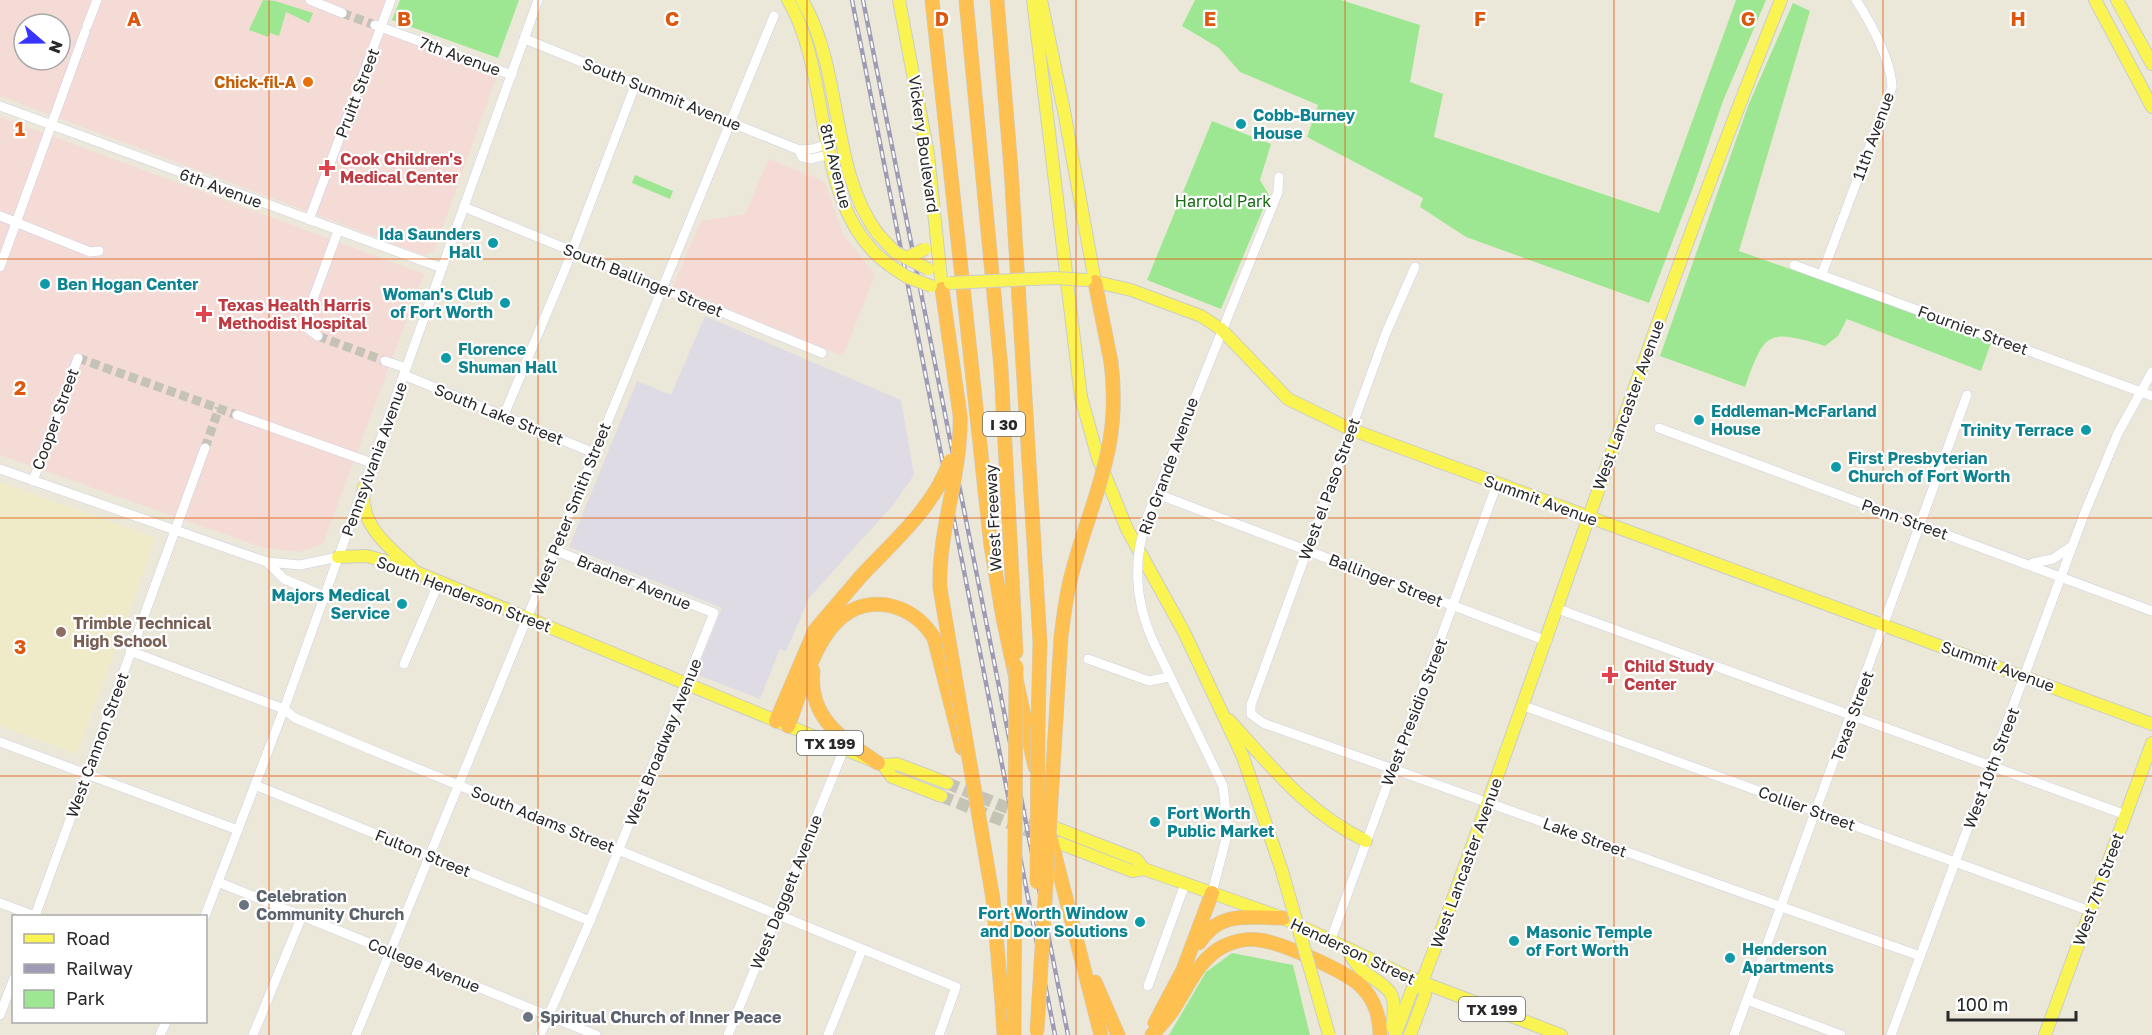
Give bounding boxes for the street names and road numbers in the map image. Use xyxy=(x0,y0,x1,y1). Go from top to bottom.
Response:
street label: 7th Avenue xyxy=(417,32,503,80)
street label: Pruitt Street xyxy=(331,45,383,141)
street label: South Summit Avenue xyxy=(580,53,744,135)
street label: Vickery Boulevard xyxy=(904,74,944,214)
street label: 11th Avenue xyxy=(1848,89,1898,183)
street label: 8th Avenue xyxy=(816,122,856,210)
street label: 6th Avenue xyxy=(177,164,265,212)
street label: South Ballinger Street xyxy=(560,239,726,321)
street label: Fournier Street xyxy=(1915,301,2031,359)
street label: West Lancaster Avenue xyxy=(1588,317,1668,493)
street label: Cooper Street xyxy=(27,365,83,473)
street label: Pennsylvania Avenue xyxy=(337,379,411,539)
street label: South Lake Street xyxy=(432,379,566,449)
street label: Rio Grande Avenue xyxy=(1134,395,1202,537)
road number: I 30 xyxy=(983,412,1025,436)
street label: West el Paso Street xyxy=(1294,415,1364,563)
street label: West Peter Smith Street xyxy=(527,420,615,598)
street label: West Freeway xyxy=(980,464,1006,572)
street label: Summit Avenue xyxy=(1481,470,1601,530)
street label: Penn Street xyxy=(1859,494,1951,544)
street label: Ballinger Street xyxy=(1326,549,1446,611)
street label: Bradner Avenue xyxy=(574,550,694,614)
street label: South Henderson Street xyxy=(374,551,554,637)
street label: West Presidio Street xyxy=(1377,635,1451,789)
street label: Summit Avenue xyxy=(1938,636,2058,696)
street label: West Broadway Avenue xyxy=(620,655,706,829)
street label: Texas Street xyxy=(1826,668,1878,764)
street label: West Cannon Street xyxy=(61,670,133,820)
street label: West 10th Street xyxy=(1959,705,2023,831)
road number: TX 199 xyxy=(797,731,863,755)
street label: West Lancaster Avenue xyxy=(1426,775,1506,951)
street label: South Adams Street xyxy=(468,781,618,857)
street label: Collier Street xyxy=(1756,781,1858,835)
street label: West Daggett Avenue xyxy=(746,812,826,972)
street label: Lake Street xyxy=(1540,813,1630,861)
street label: Fulton Street xyxy=(372,825,474,881)
street label: West 7th Street xyxy=(2068,830,2128,948)
street label: Henderson Street xyxy=(1287,913,1419,989)
street label: College Avenue xyxy=(365,933,483,997)
road number: TX 199 xyxy=(1459,997,1525,1021)

